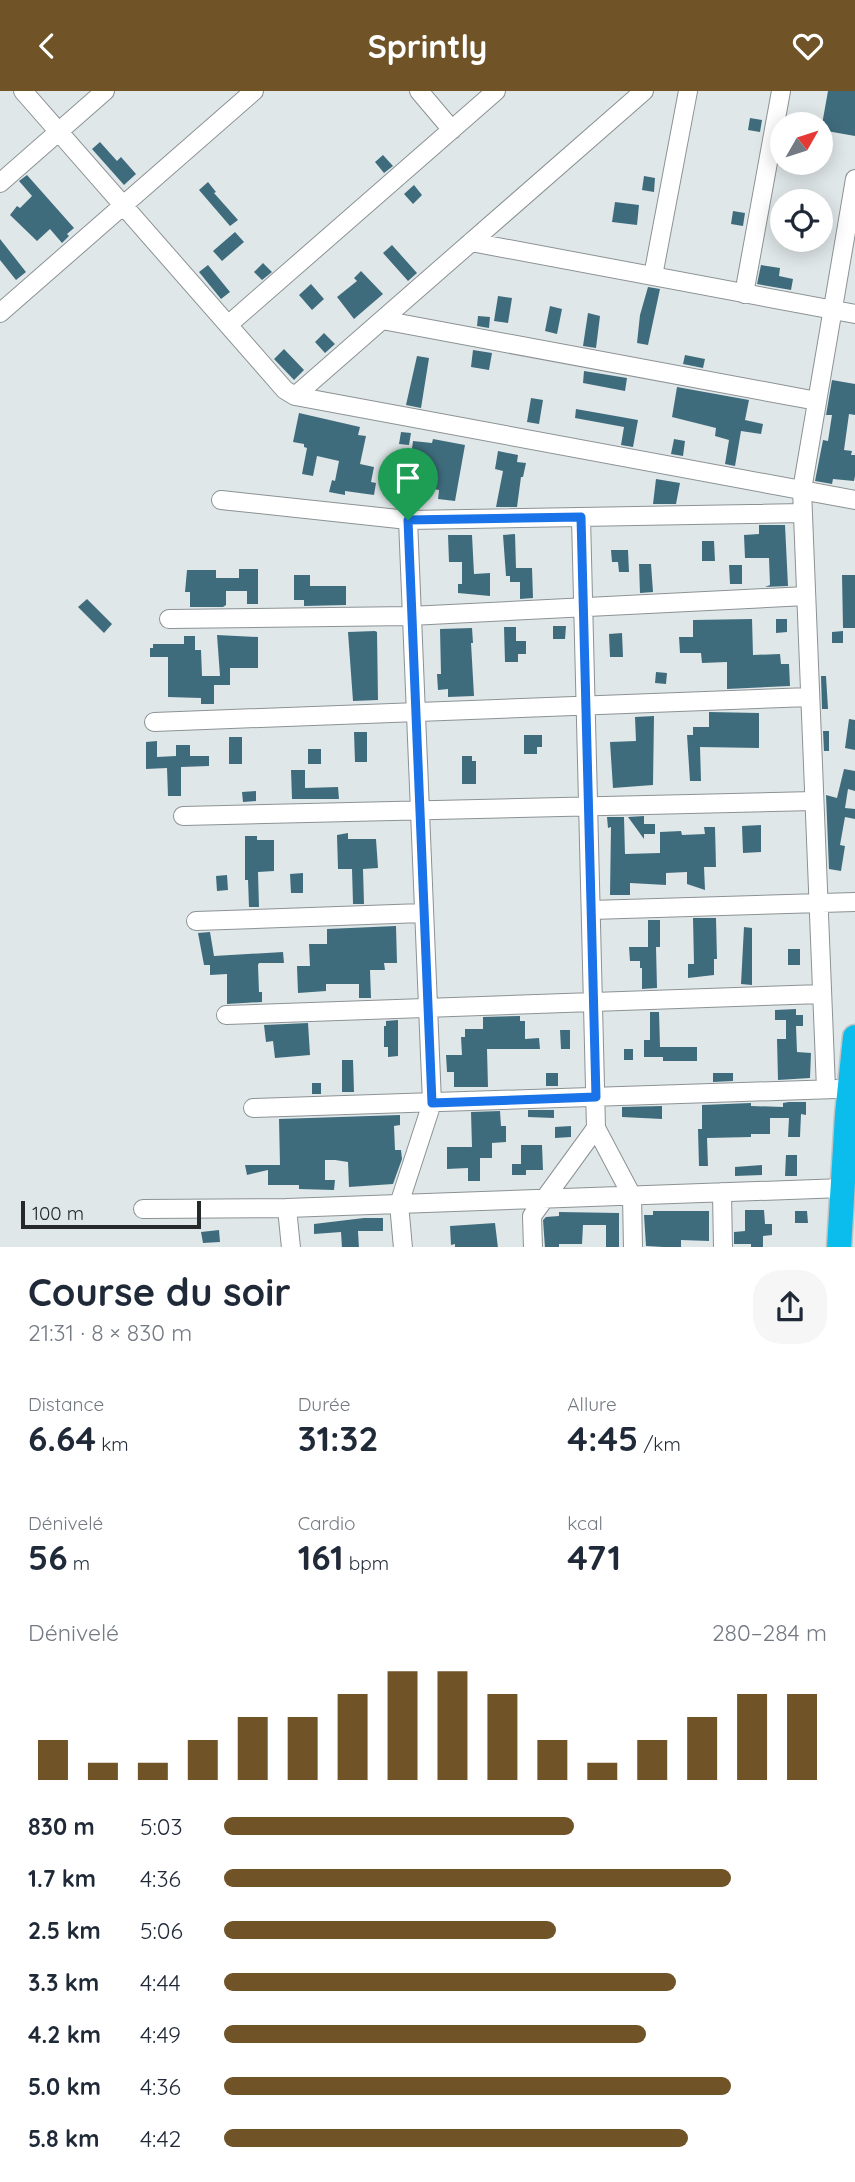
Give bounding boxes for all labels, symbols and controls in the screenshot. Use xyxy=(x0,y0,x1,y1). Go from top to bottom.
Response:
text: Sprintly xyxy=(368,26,487,66)
icon: back xyxy=(28,27,66,65)
icon: heart xyxy=(789,27,827,65)
north arrow xyxy=(770,112,833,175)
map controls xyxy=(770,112,833,252)
button: locate xyxy=(770,189,833,252)
pin xyxy=(378,448,438,520)
icon: arrive xyxy=(389,459,427,497)
scale bar xyxy=(21,1199,201,1230)
text: 100 m xyxy=(32,1201,84,1225)
text: Course du soir xyxy=(28,1268,291,1316)
button: share xyxy=(753,1270,827,1344)
text: 21:31 · 8 × 830 m xyxy=(28,1318,192,1347)
text: Distance xyxy=(28,1392,104,1416)
text: Durée xyxy=(298,1392,351,1416)
text: Allure xyxy=(567,1392,617,1416)
text: 6.64 xyxy=(28,1416,96,1460)
text: 31:32 xyxy=(298,1416,378,1460)
text: 4:45 xyxy=(567,1416,638,1460)
text: km xyxy=(96,1432,129,1456)
text: /km xyxy=(638,1432,681,1456)
text: Dénivelé xyxy=(28,1511,103,1535)
text: Cardio xyxy=(298,1511,356,1535)
text: kcal xyxy=(567,1511,603,1535)
text: 56 xyxy=(28,1535,68,1579)
text: 161 xyxy=(298,1535,344,1579)
text: 471 xyxy=(567,1535,621,1579)
text: m xyxy=(68,1551,90,1575)
text: bpm xyxy=(344,1551,389,1575)
text: Dénivelé xyxy=(28,1618,119,1647)
text: 280–284 m xyxy=(712,1618,827,1647)
text: 830 m xyxy=(28,1812,95,1841)
text: 5:03 xyxy=(140,1812,183,1841)
text: 1.7 km xyxy=(28,1864,96,1893)
text: 4:36 xyxy=(140,1864,181,1893)
text: 2.5 km xyxy=(28,1916,101,1945)
text: 5:06 xyxy=(140,1916,183,1945)
text: 3.3 km xyxy=(28,1968,99,1997)
text: 4:44 xyxy=(140,1968,181,1997)
text: 4.2 km xyxy=(28,2020,101,2049)
text: 4:49 xyxy=(140,2020,181,2049)
text: 5.0 km xyxy=(28,2072,101,2101)
text: 4:36 xyxy=(140,2072,181,2101)
text: 5.8 km xyxy=(28,2124,99,2153)
text: 4:42 xyxy=(140,2124,181,2153)

